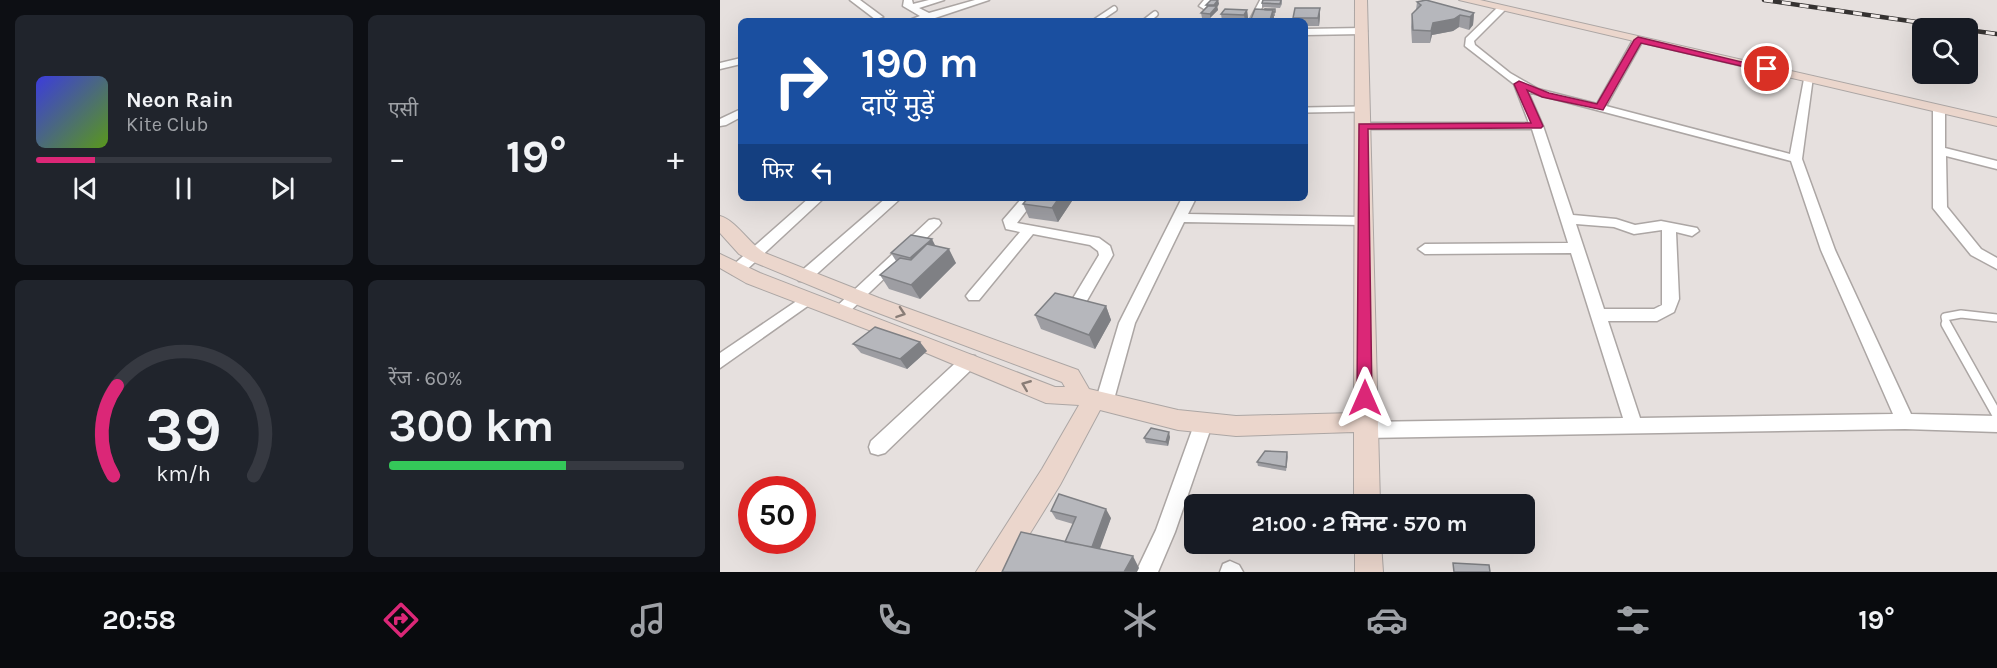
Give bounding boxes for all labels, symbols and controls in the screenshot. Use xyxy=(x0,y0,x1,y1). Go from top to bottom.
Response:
map controls xyxy=(1912,18,1978,84)
button: search xyxy=(1912,18,1978,84)
text: 190 m xyxy=(861,38,979,88)
icon: right xyxy=(762,42,840,120)
pin xyxy=(1741,43,1792,94)
icon: arrive xyxy=(1750,52,1783,85)
text: Neon Rain xyxy=(126,87,233,113)
text: दाएँ मुड़ें xyxy=(861,89,934,121)
text: एसी xyxy=(389,98,418,121)
text: Kite Club xyxy=(126,113,208,136)
text: 19° xyxy=(506,131,567,183)
text: − xyxy=(389,139,406,177)
text: + xyxy=(667,139,684,177)
icon: left xyxy=(806,156,839,189)
text: फिर xyxy=(762,158,794,184)
icon: previous xyxy=(69,172,102,205)
icon: pause xyxy=(167,172,200,205)
icon: next xyxy=(266,172,299,205)
one-way arrow xyxy=(895,305,905,318)
position arrow xyxy=(1333,366,1397,430)
text: रेंज · 60% xyxy=(389,367,462,390)
one-way arrow xyxy=(1021,380,1032,392)
text: 39 xyxy=(145,393,222,466)
text: 300 km xyxy=(389,400,554,452)
text: km/h xyxy=(157,461,211,486)
speed limit sign: 50 xyxy=(738,476,816,554)
text: 21:00 · 2 मिनट · 570 m xyxy=(1252,511,1467,537)
icon: directions xyxy=(380,599,422,641)
icon: music xyxy=(627,599,669,641)
icon: phone xyxy=(873,599,915,641)
icon: climate xyxy=(1119,599,1161,641)
icon: car xyxy=(1366,599,1408,641)
icon: filters xyxy=(1612,599,1654,641)
text: 20:58 xyxy=(102,604,176,636)
text: 19° xyxy=(1858,604,1895,636)

